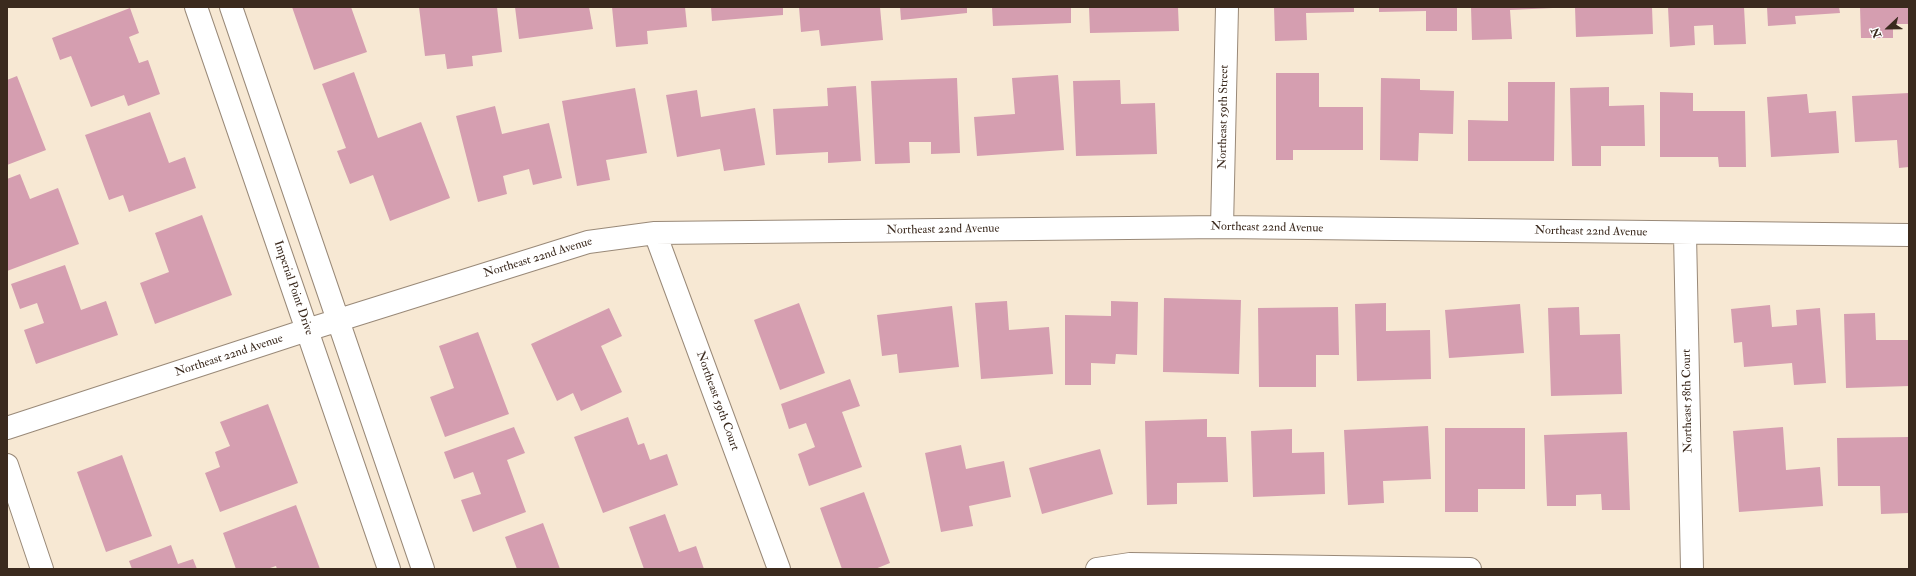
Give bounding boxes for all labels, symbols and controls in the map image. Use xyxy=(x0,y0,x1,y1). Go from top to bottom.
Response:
north arrow xyxy=(1868,8,1908,48)
text: N xyxy=(1869,26,1884,40)
street label: Northeast 59th Street xyxy=(1216,65,1232,169)
street label: Northeast 22nd Avenue xyxy=(1210,220,1324,236)
street label: Northeast 22nd Avenue xyxy=(886,222,1000,238)
street label: Northeast 22nd Avenue xyxy=(1534,224,1648,240)
street label: Northeast 22nd Avenue xyxy=(482,235,594,281)
street label: Imperial Point Drive xyxy=(270,239,316,337)
street label: Northeast 22nd Avenue xyxy=(173,332,285,380)
street label: Northeast 59th Court xyxy=(692,349,742,453)
street label: Northeast 58th Court xyxy=(1680,349,1696,453)

